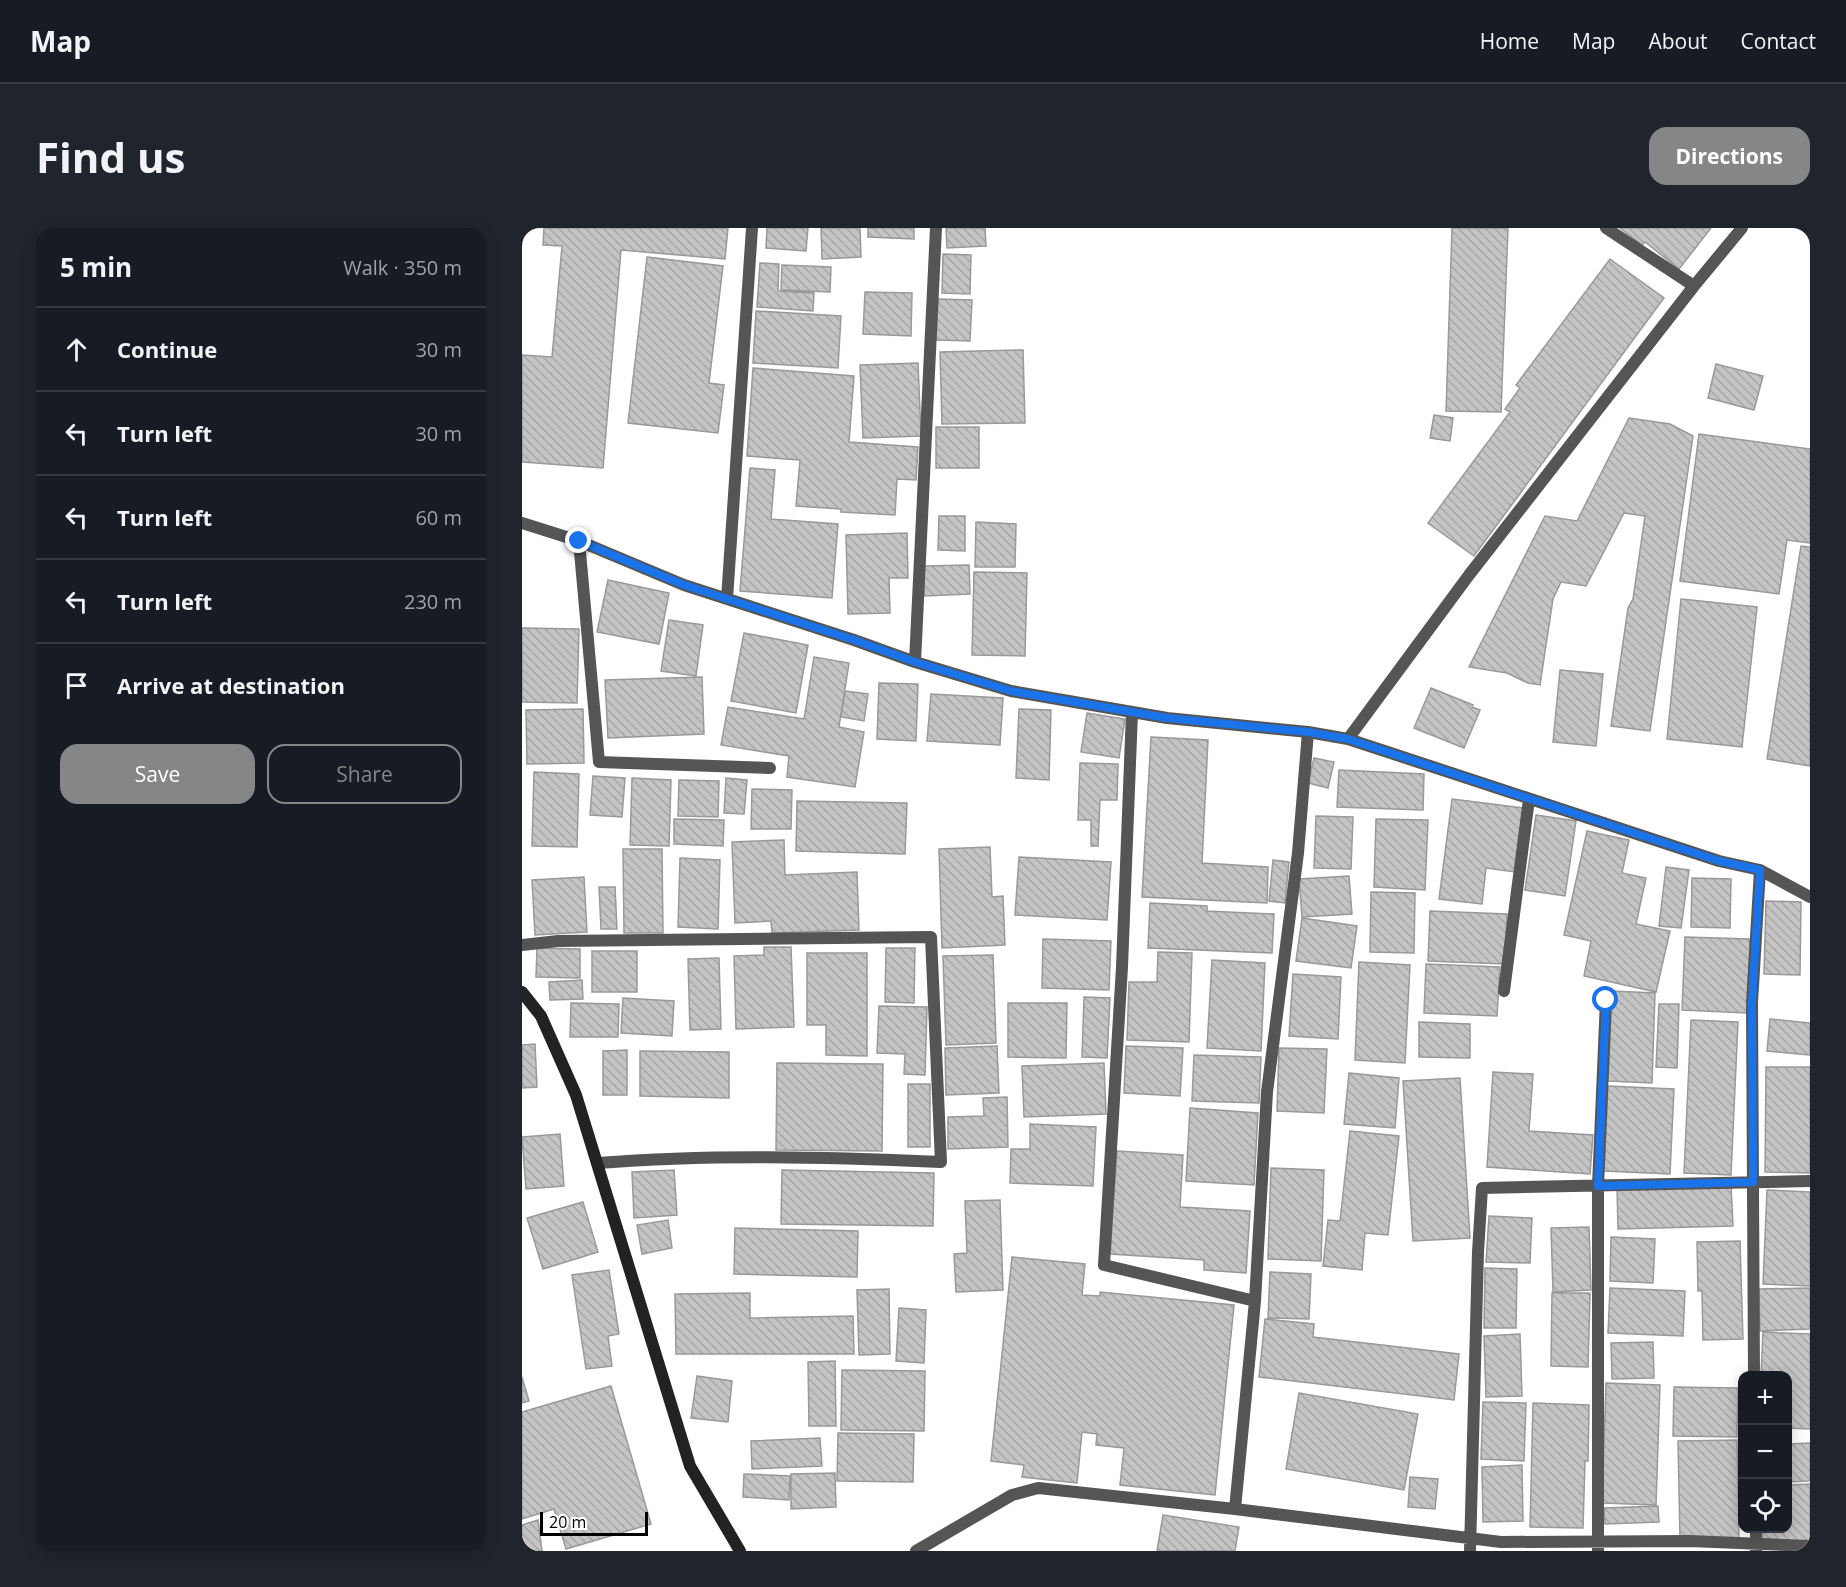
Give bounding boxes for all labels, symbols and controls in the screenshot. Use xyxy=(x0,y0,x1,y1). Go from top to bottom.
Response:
text: Map xyxy=(30,22,91,60)
text: Home xyxy=(1480,27,1539,55)
text: Map xyxy=(1572,27,1615,55)
text: About xyxy=(1648,27,1708,55)
text: Contact xyxy=(1741,27,1816,55)
button: Directions xyxy=(1649,127,1810,185)
text: Find us xyxy=(36,128,185,185)
text: 5 min xyxy=(60,249,132,285)
text: Walk · 350 m xyxy=(343,254,462,281)
icon: ahead xyxy=(60,333,93,366)
text: Continue xyxy=(117,334,217,364)
text: 30 m xyxy=(415,336,462,363)
icon: left xyxy=(60,417,93,450)
text: Turn left xyxy=(117,418,212,448)
text: 30 m xyxy=(415,420,462,447)
icon: left xyxy=(60,501,93,534)
text: Turn left xyxy=(117,502,212,532)
text: 60 m xyxy=(415,504,462,531)
route end xyxy=(565,527,591,553)
icon: left xyxy=(60,585,93,618)
text: Turn left xyxy=(117,586,212,616)
text: 230 m xyxy=(404,588,462,615)
icon: arrive xyxy=(60,669,93,702)
text: Arrive at destination xyxy=(117,670,345,700)
button: Save xyxy=(60,744,255,804)
button: Share xyxy=(267,744,462,804)
route start xyxy=(1592,986,1618,1012)
map controls xyxy=(1738,1371,1792,1533)
button: + xyxy=(1738,1371,1792,1425)
button: − xyxy=(1738,1425,1792,1479)
button: locate xyxy=(1738,1479,1792,1533)
scale bar xyxy=(540,1509,648,1536)
text: 20 m xyxy=(549,1511,586,1533)

